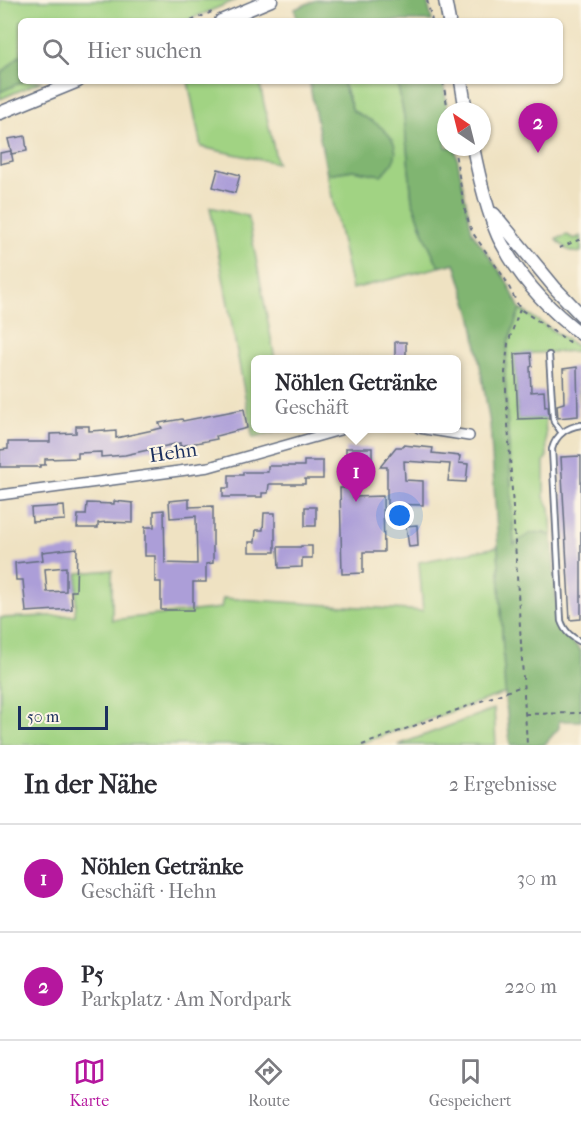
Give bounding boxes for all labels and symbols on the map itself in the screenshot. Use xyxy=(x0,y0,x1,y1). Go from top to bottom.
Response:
north arrow xyxy=(437,102,491,156)
pin: 2 xyxy=(518,104,558,153)
street label: Hehn xyxy=(148,438,199,467)
pin: 1 xyxy=(336,452,376,502)
your location xyxy=(385,501,414,530)
scale bar xyxy=(18,703,108,730)

